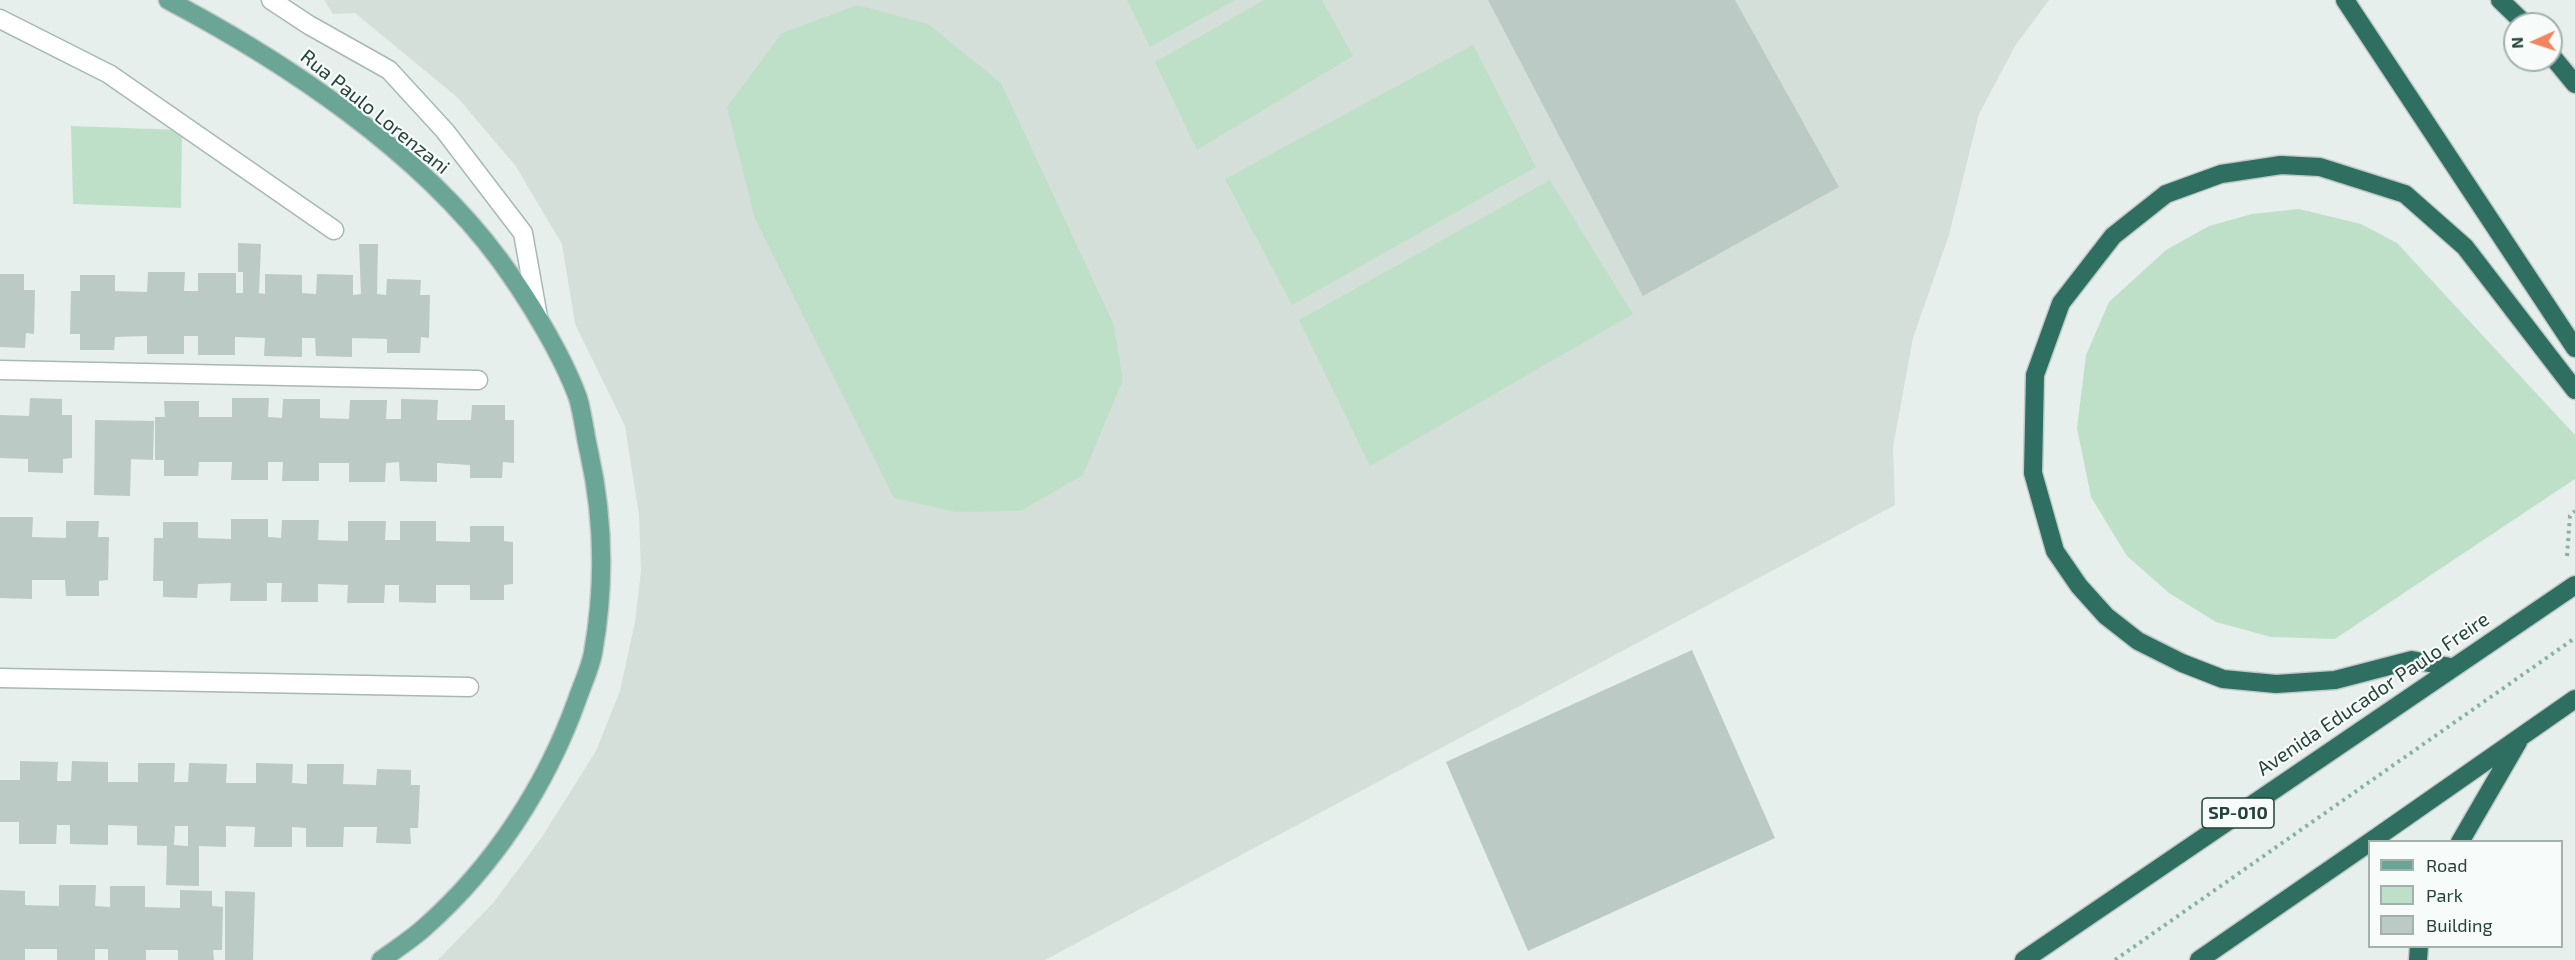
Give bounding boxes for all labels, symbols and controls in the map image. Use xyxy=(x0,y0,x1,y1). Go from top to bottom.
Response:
north arrow xyxy=(2503,12,2563,72)
text: N xyxy=(2507,37,2526,49)
street label: Rua Paulo Lorenzani xyxy=(296,45,454,179)
street label: Avenida Educador Paulo Freire xyxy=(2252,607,2494,781)
road number: SP-010 xyxy=(2202,798,2274,828)
legend xyxy=(2368,840,2563,948)
text: Road xyxy=(2426,854,2467,876)
text: Park xyxy=(2426,884,2463,906)
text: Building xyxy=(2426,914,2493,936)

